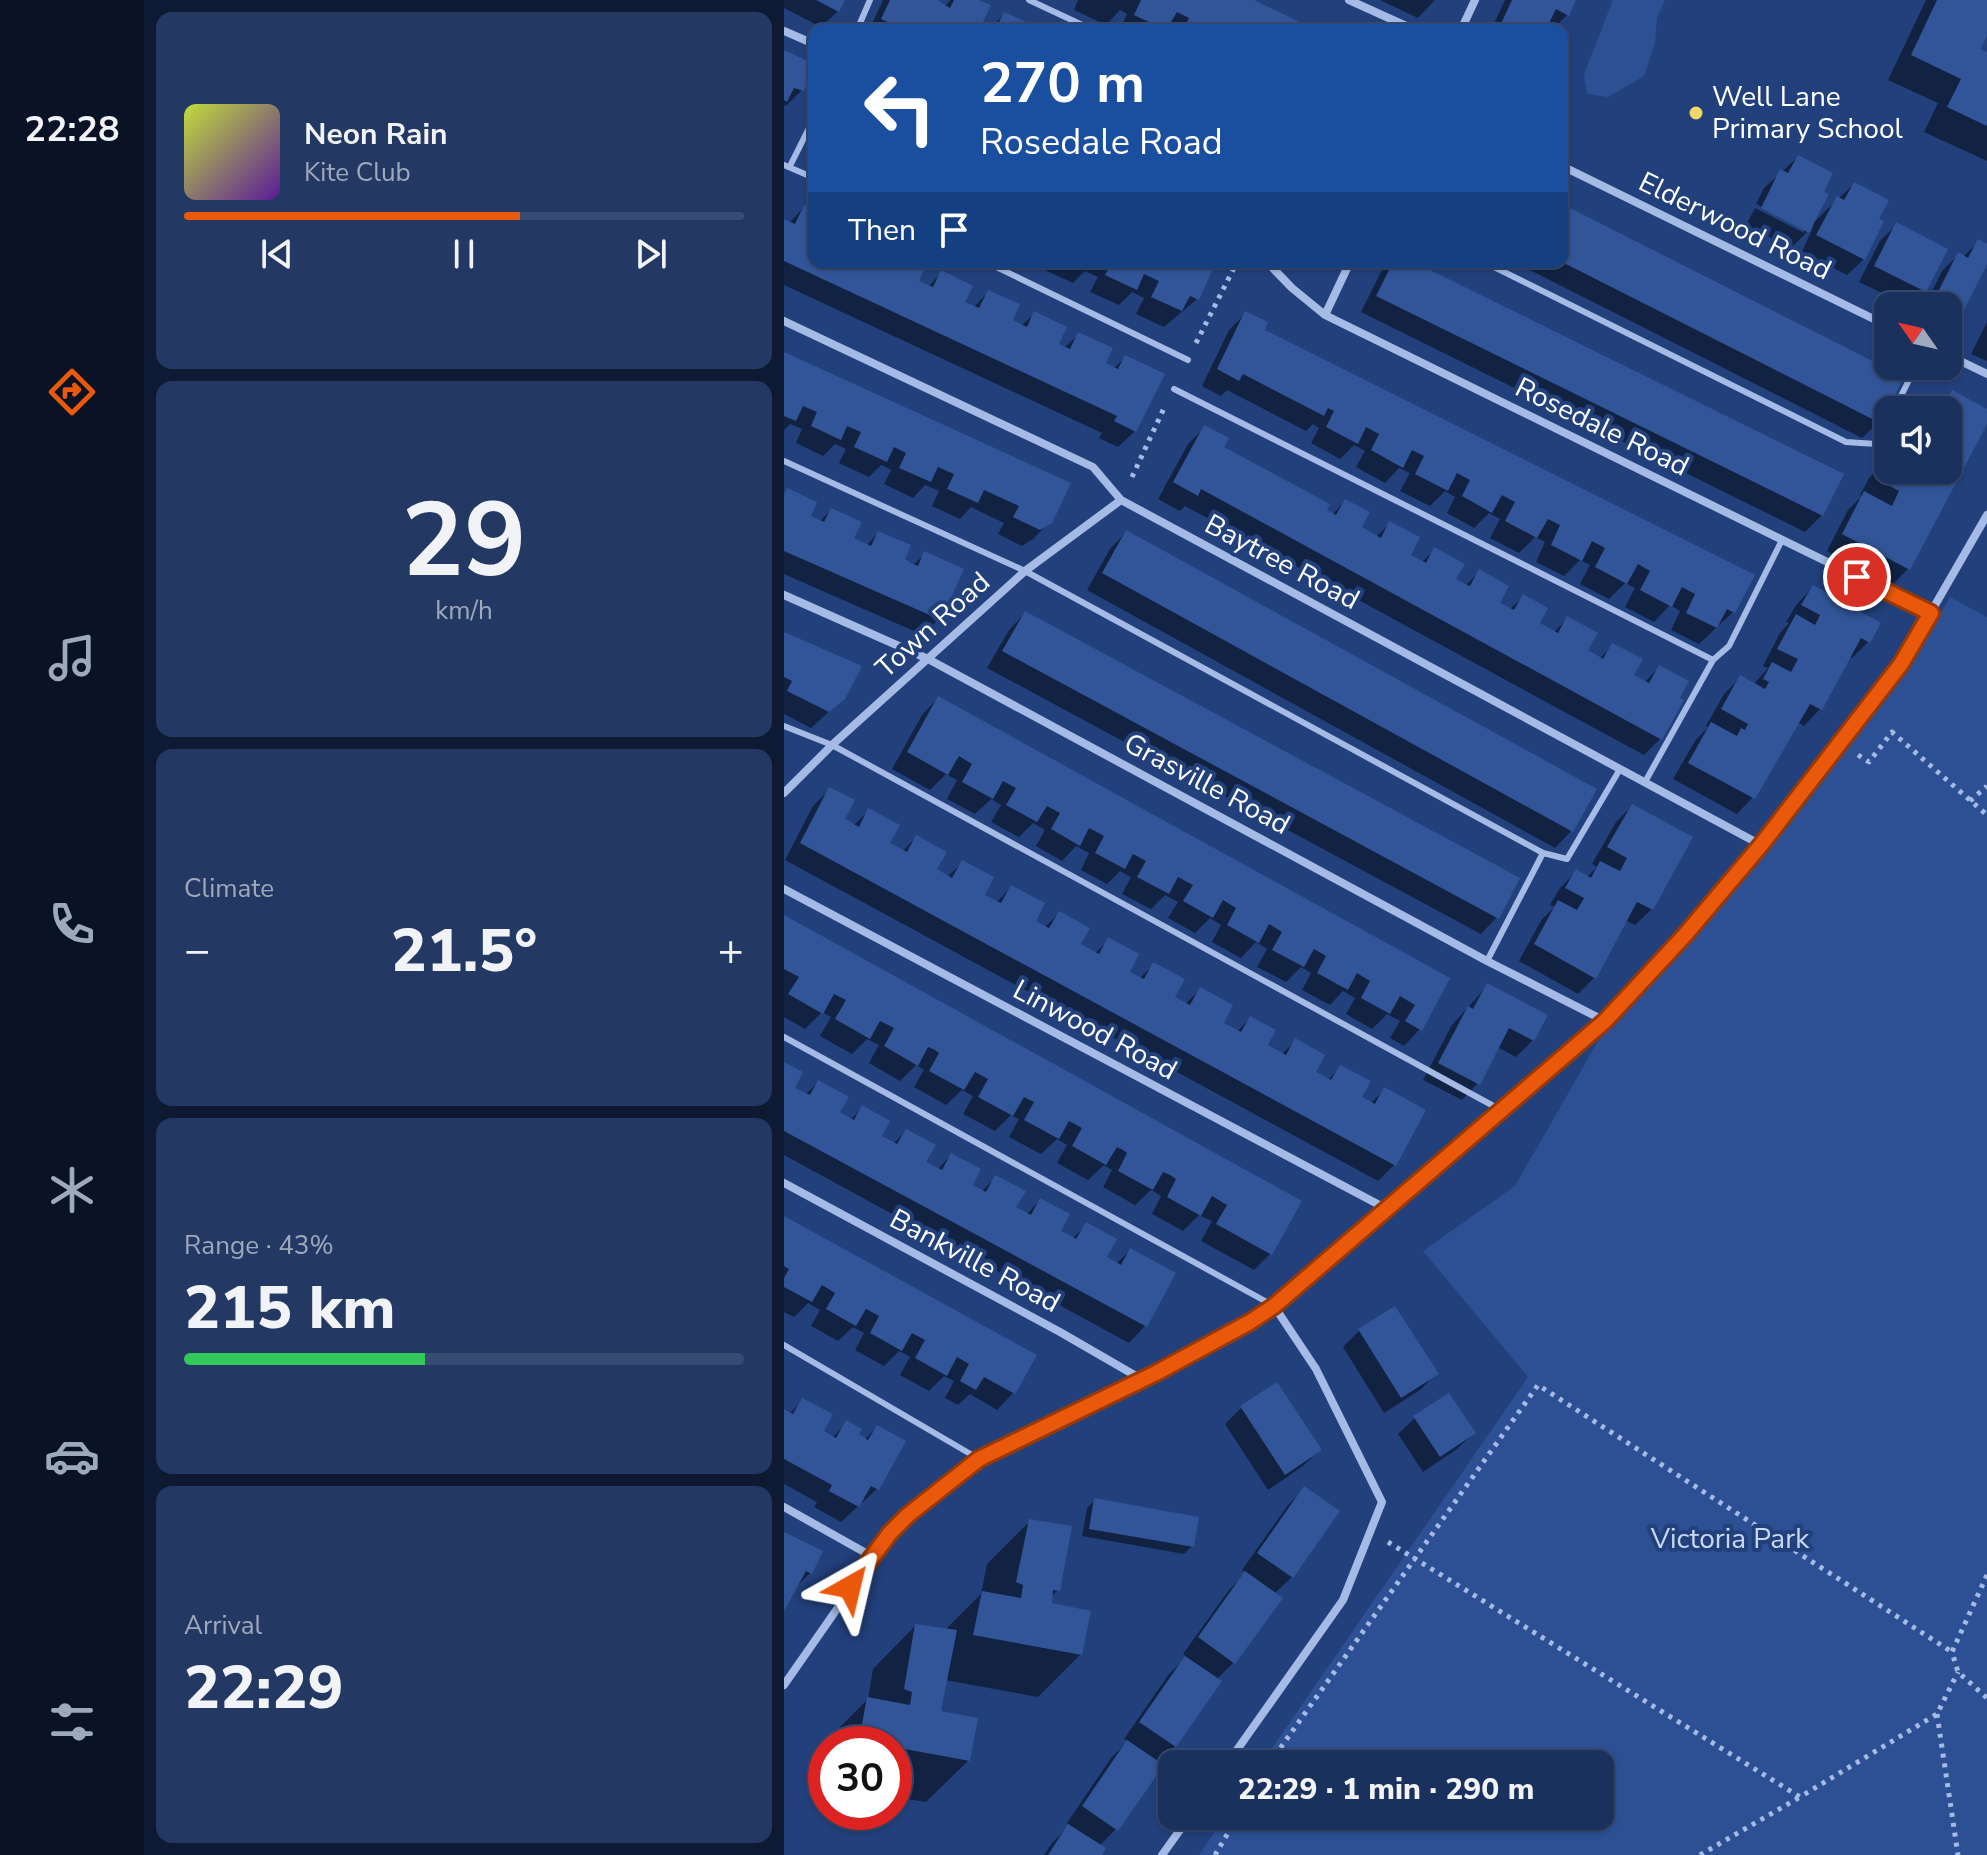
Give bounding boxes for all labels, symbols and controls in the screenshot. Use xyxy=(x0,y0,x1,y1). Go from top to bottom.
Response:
text: 270 m xyxy=(980,45,1145,122)
icon: left xyxy=(848,56,952,160)
place label: Well Lane Primary School xyxy=(1712,78,1903,148)
marker: Well Lane Primary School xyxy=(1687,104,1705,122)
text: 22:28 xyxy=(24,105,120,154)
text: Neon Rain xyxy=(304,114,448,155)
text: Rosedale Road xyxy=(980,118,1223,167)
text: Kite Club xyxy=(304,155,411,190)
street label: Elderwood Road xyxy=(1632,163,1838,289)
icon: arrive xyxy=(932,208,976,252)
text: Then xyxy=(848,210,916,251)
icon: previous xyxy=(255,232,299,276)
icon: pause xyxy=(442,232,486,276)
icon: next xyxy=(629,232,673,276)
north arrow xyxy=(1874,292,1962,380)
map controls xyxy=(1874,292,1962,484)
icon: directions xyxy=(44,364,100,420)
street label: Rosedale Road xyxy=(1509,369,1695,485)
button: sound xyxy=(1874,396,1962,484)
text: 29 xyxy=(402,470,526,612)
street label: Baytree Road xyxy=(1198,505,1366,619)
pin xyxy=(1823,543,1891,611)
icon: arrive xyxy=(1835,555,1879,599)
street label: Town Road xyxy=(868,563,998,687)
text: km/h xyxy=(435,593,493,628)
icon: music xyxy=(44,630,100,686)
street label: Grasville Road xyxy=(1117,724,1297,844)
text: Climate xyxy=(184,871,274,906)
icon: phone xyxy=(44,896,100,952)
text: 21.5° xyxy=(391,910,537,992)
text: − xyxy=(184,921,210,981)
text: + xyxy=(718,921,744,981)
street label: Linwood Road xyxy=(1006,971,1184,1089)
icon: climate xyxy=(44,1162,100,1218)
street label: Bankville Road xyxy=(883,1200,1067,1322)
text: Range · 43% xyxy=(184,1228,334,1263)
text: 215 km xyxy=(184,1267,396,1349)
icon: car xyxy=(44,1428,100,1484)
park label: Victoria Park xyxy=(1650,1520,1810,1558)
position arrow xyxy=(808,1545,892,1629)
text: Arrival xyxy=(184,1608,262,1643)
text: 22:29 xyxy=(184,1647,344,1729)
icon: filters xyxy=(44,1694,100,1750)
speed limit sign: 30 xyxy=(808,1726,912,1830)
text: 22:29 · 1 min · 290 m xyxy=(1238,1769,1534,1810)

